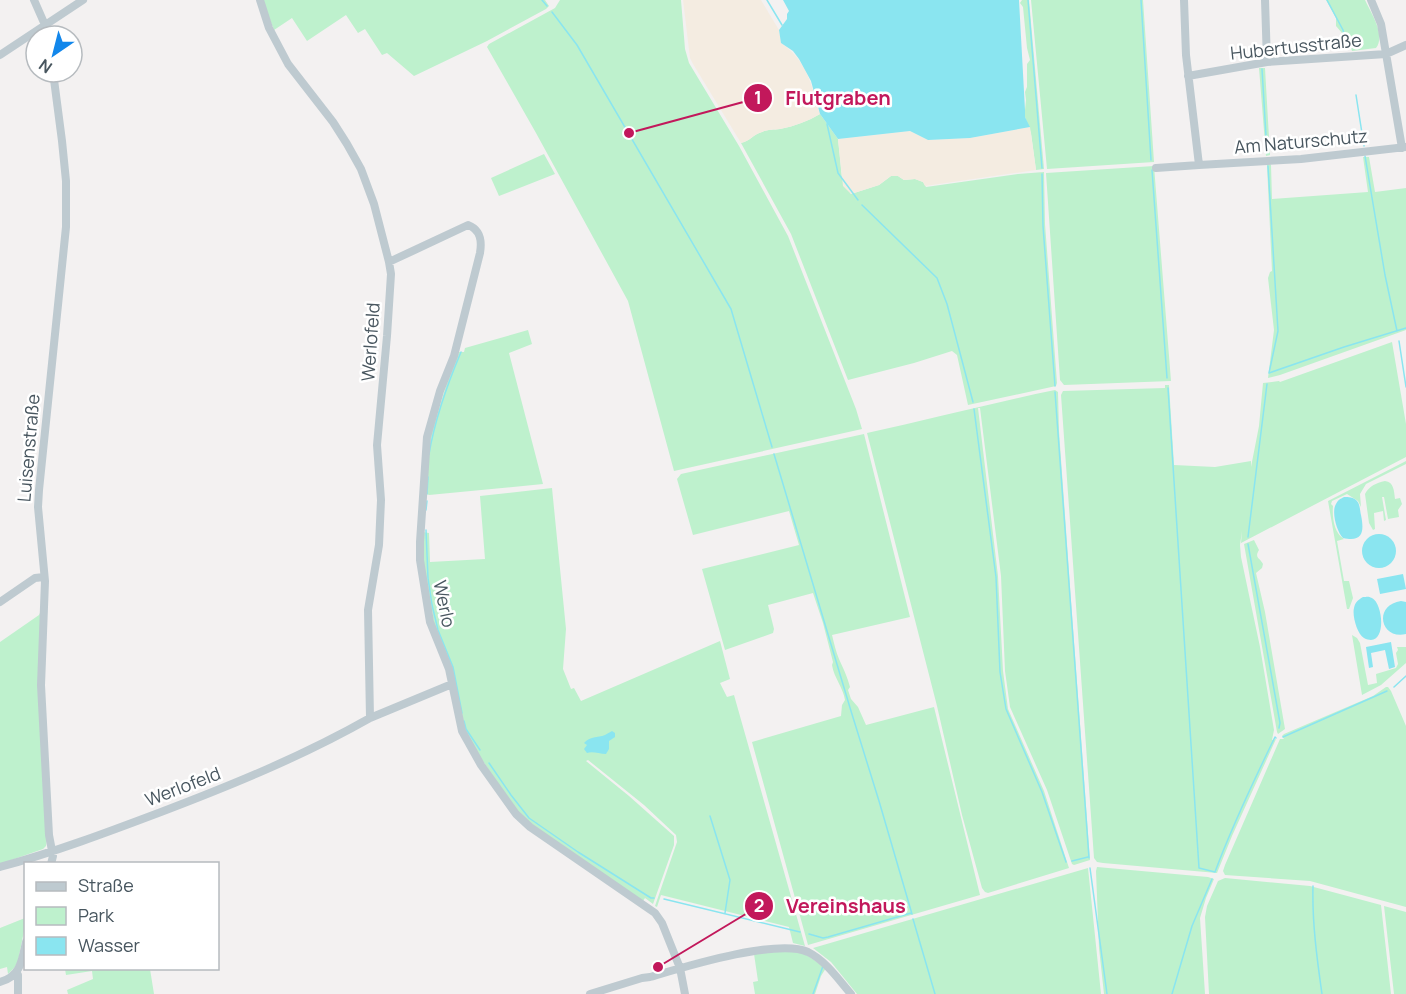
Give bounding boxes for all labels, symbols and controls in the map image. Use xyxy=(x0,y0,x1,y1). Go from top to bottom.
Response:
north arrow xyxy=(24,24,84,84)
street label: Hubertusstraße xyxy=(1229,27,1363,65)
text: N xyxy=(34,54,56,79)
callout: Flutgraben xyxy=(743,79,903,117)
text: Flutgraben xyxy=(785,84,891,111)
text: 1 xyxy=(754,85,762,109)
street label: Am Naturschutz xyxy=(1233,123,1369,159)
street label: Werlofeld xyxy=(355,302,385,382)
street label: Luisenstraße xyxy=(11,393,45,503)
street label: Werlo xyxy=(428,578,462,630)
street label: Werlofeld xyxy=(141,761,224,811)
legend xyxy=(24,862,219,970)
text: Straße xyxy=(78,873,134,897)
callout: Vereinshaus xyxy=(744,887,918,925)
text: Vereinshaus xyxy=(786,892,906,919)
text: 2 xyxy=(754,893,764,917)
text: Park xyxy=(78,903,115,927)
text: Wasser xyxy=(78,933,140,957)

